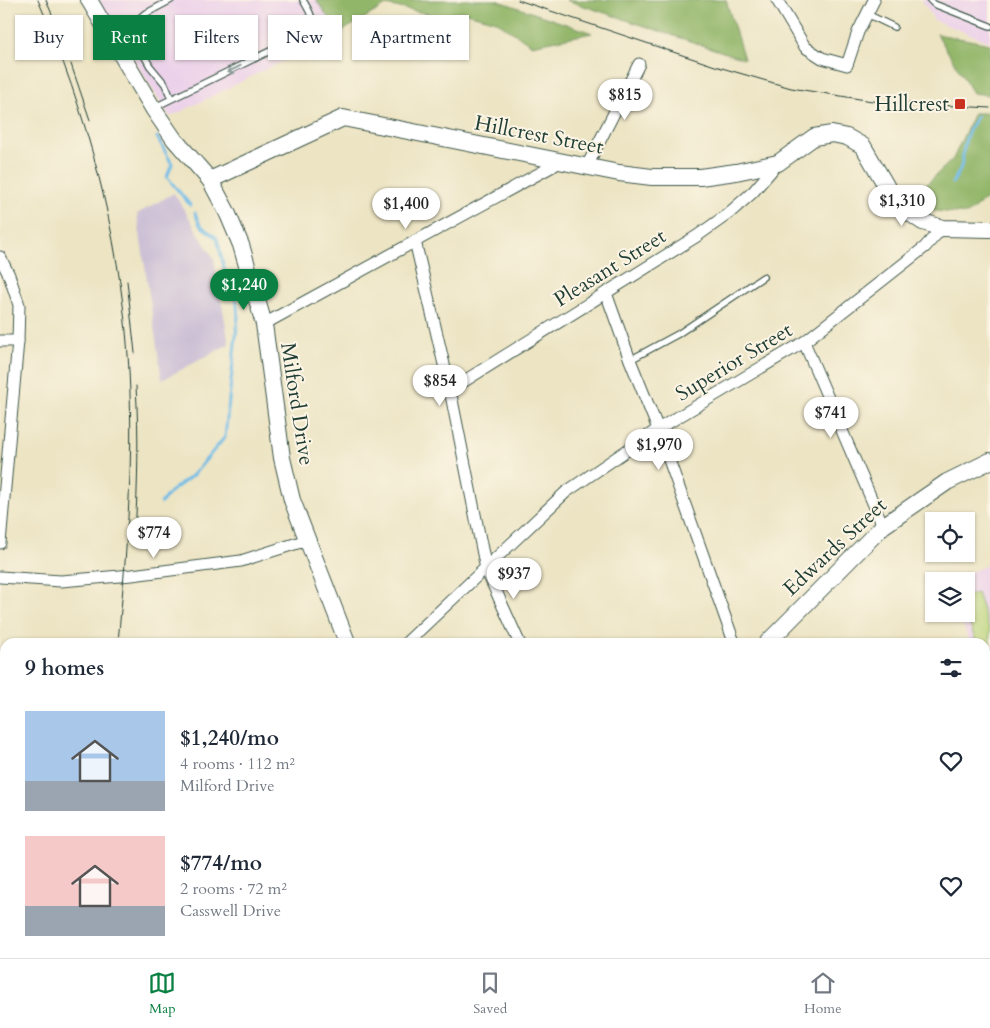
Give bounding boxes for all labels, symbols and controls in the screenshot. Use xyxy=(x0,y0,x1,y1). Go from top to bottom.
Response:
chip: Buy xyxy=(15,15,83,60)
chip: Rent xyxy=(93,15,165,60)
chip: Filters xyxy=(175,15,258,60)
chip: New xyxy=(268,15,342,60)
chip: Apartment xyxy=(352,15,469,60)
one-way arrow xyxy=(226,64,241,74)
pin: $815 xyxy=(595,78,655,121)
text: $815 xyxy=(609,84,641,106)
place label: Hillcrest xyxy=(874,90,949,119)
marker: Hillcrest xyxy=(953,97,967,111)
street label: Hillcrest Street xyxy=(472,108,606,162)
pin: $1,310 xyxy=(861,184,943,227)
pin: $1,400 xyxy=(365,188,447,230)
text: $1,310 xyxy=(879,190,925,212)
text: $1,400 xyxy=(383,193,429,215)
street label: Pleasant Street xyxy=(548,222,672,314)
pin: $1,240 xyxy=(203,268,285,311)
text: $1,240 xyxy=(221,274,267,296)
street label: Superior Street xyxy=(670,316,798,408)
street label: Milford Drive xyxy=(273,340,321,468)
pin: $854 xyxy=(410,364,470,407)
text: $854 xyxy=(424,370,456,392)
pin: $741 xyxy=(801,396,861,439)
text: $741 xyxy=(815,402,847,424)
pin: $1,970 xyxy=(618,428,700,471)
text: $1,970 xyxy=(636,434,682,456)
street label: Edwards Street xyxy=(777,491,893,603)
map controls xyxy=(925,512,975,622)
button: locate xyxy=(925,512,975,562)
pin: $774 xyxy=(124,516,184,559)
text: $774 xyxy=(138,522,170,544)
pin: $937 xyxy=(484,558,544,600)
text: $937 xyxy=(498,563,530,585)
button: layers xyxy=(925,572,975,622)
text: 9 homes xyxy=(25,654,104,683)
icon: filters xyxy=(937,654,965,682)
text: $1,240/mo xyxy=(180,724,279,753)
icon: home xyxy=(65,731,125,791)
icon: heart xyxy=(937,747,965,775)
text: 4 rooms · 112 m² xyxy=(180,753,295,775)
text: Milford Drive xyxy=(180,775,275,797)
text: $774/mo xyxy=(180,849,262,878)
icon: home xyxy=(65,856,125,916)
icon: heart xyxy=(937,872,965,900)
text: 2 rooms · 72 m² xyxy=(180,878,287,900)
text: Casswell Drive xyxy=(180,900,281,922)
tab: Map xyxy=(148,969,176,1018)
tab: Saved xyxy=(473,969,507,1018)
tab: Home xyxy=(804,969,842,1018)

